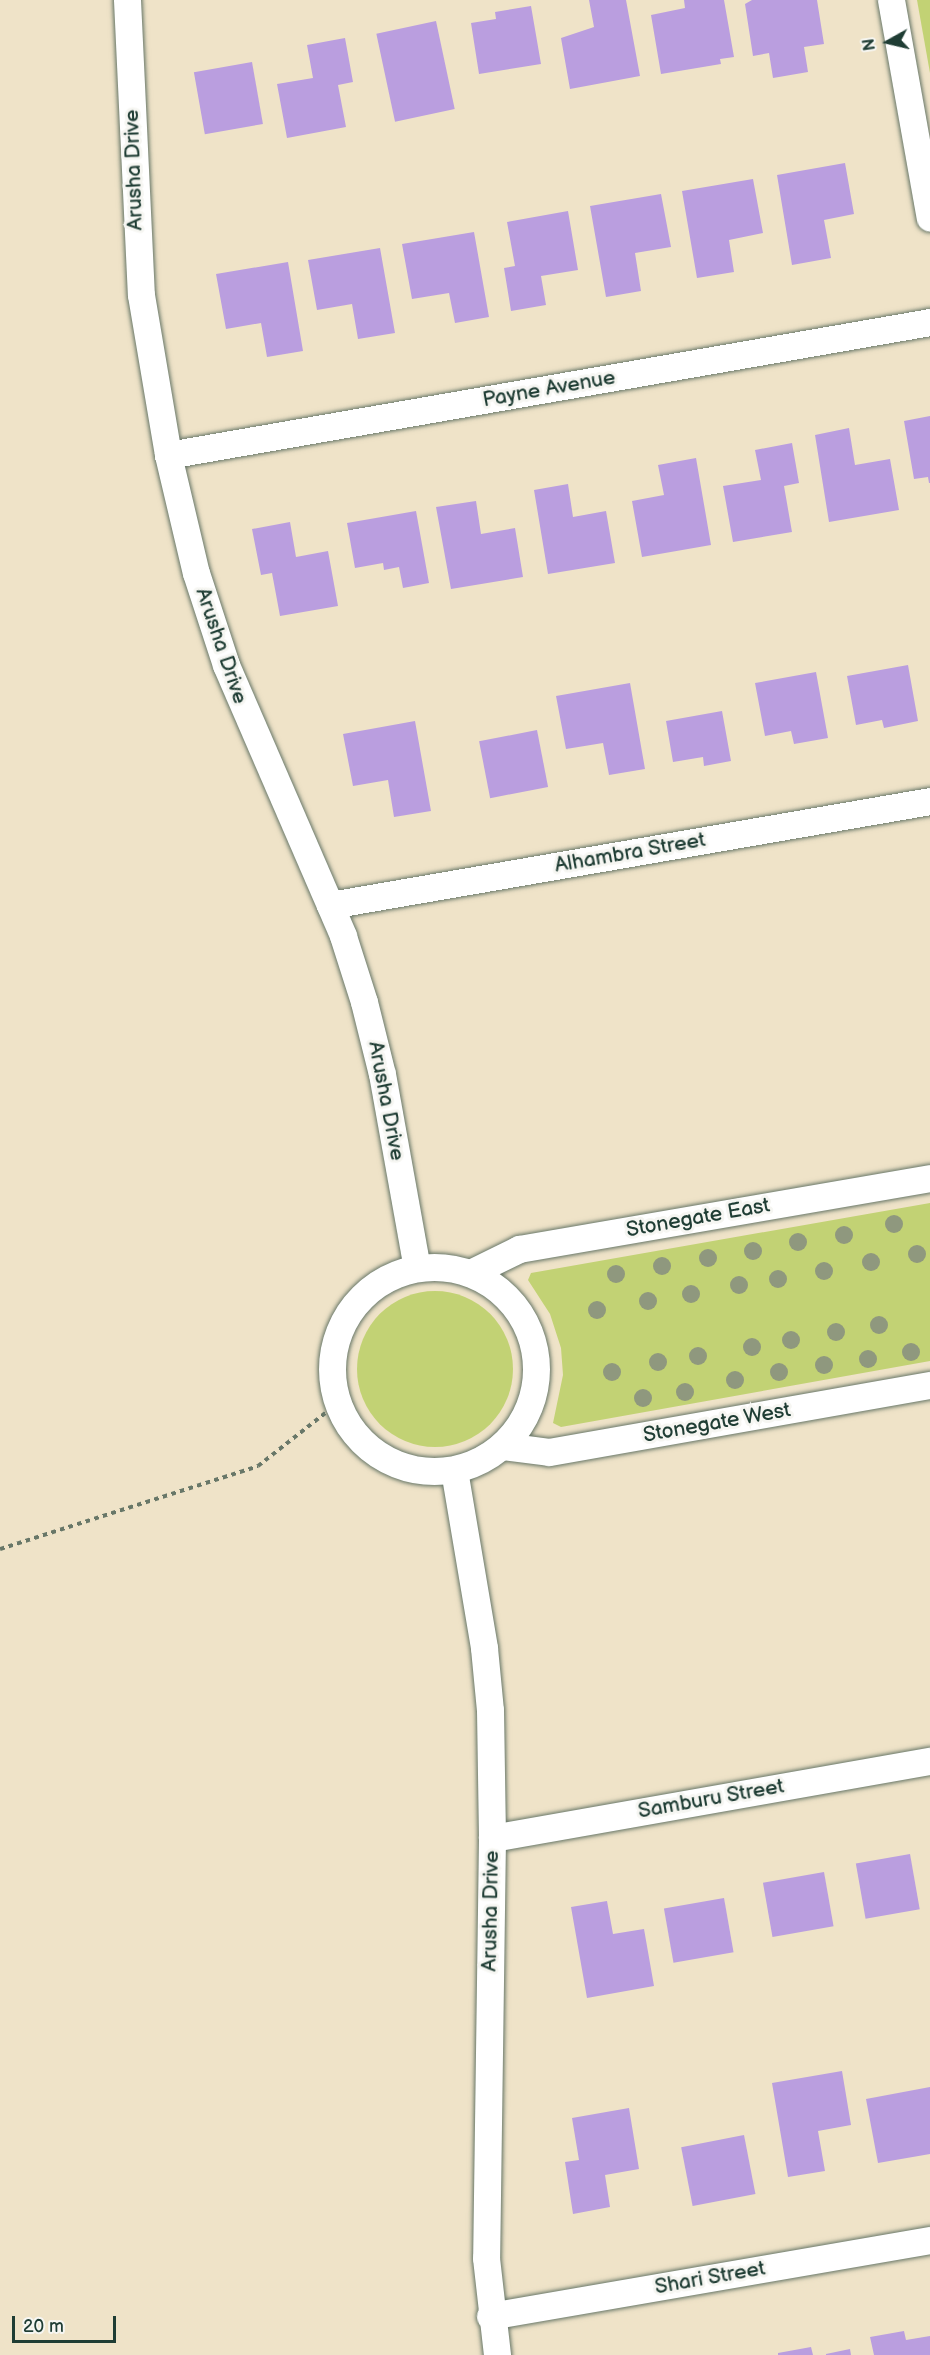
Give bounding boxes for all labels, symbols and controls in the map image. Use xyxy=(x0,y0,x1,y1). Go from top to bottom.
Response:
north arrow xyxy=(858,12,918,72)
text: N xyxy=(859,37,880,52)
street label: Arusha Drive xyxy=(119,109,149,231)
street label: Payne Avenue xyxy=(481,365,617,413)
street label: Arusha Drive xyxy=(189,585,253,707)
street label: Alhambra Street xyxy=(553,827,707,879)
street label: Arusha Drive xyxy=(362,1039,410,1163)
street label: Stonegate East xyxy=(624,1193,772,1243)
street label: Stonegate West xyxy=(641,1398,793,1448)
street label: Samburu Street xyxy=(636,1774,786,1824)
street label: Arusha Drive xyxy=(477,1850,505,1972)
street label: Shari Street xyxy=(653,2256,767,2300)
scale bar xyxy=(15,2304,118,2342)
text: 20 m xyxy=(23,2316,64,2337)

